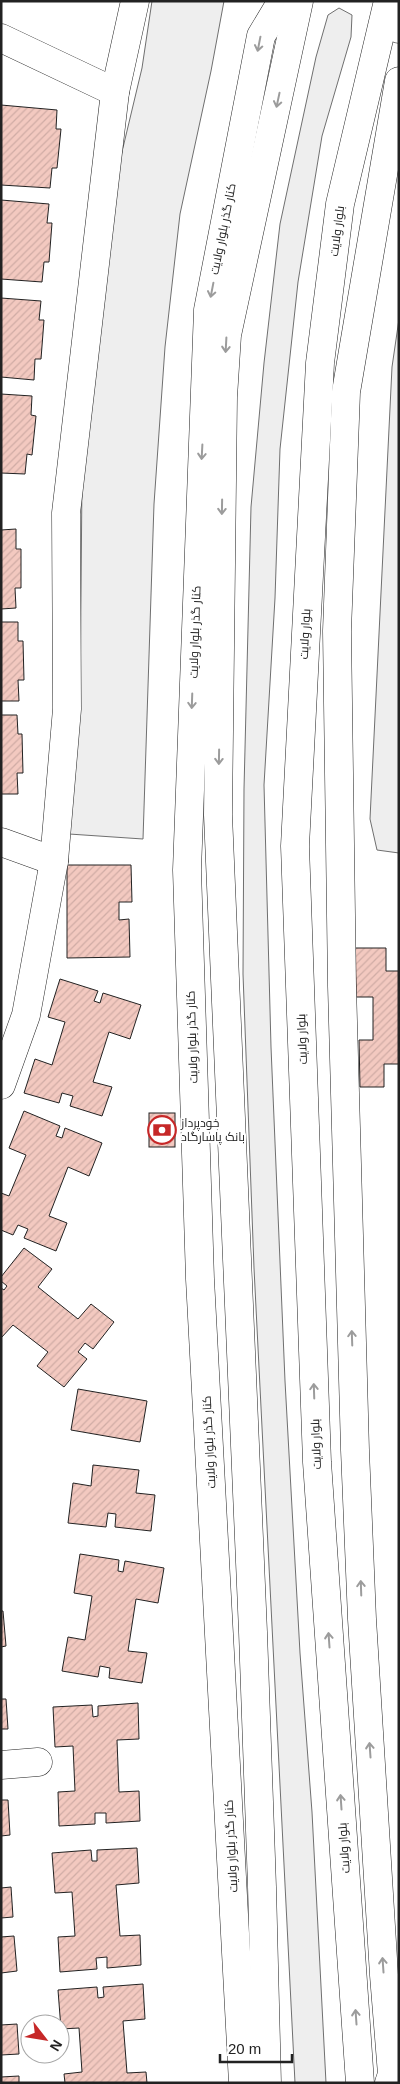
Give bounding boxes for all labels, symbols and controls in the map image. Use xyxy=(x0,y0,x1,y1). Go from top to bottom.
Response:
one-way arrow xyxy=(254,36,264,52)
one-way arrow xyxy=(273,92,282,108)
street label: کنار گذر بلوار ولایت xyxy=(207,182,239,276)
street label: بلوار ولایت xyxy=(327,205,347,257)
one-way arrow xyxy=(206,281,216,297)
one-way arrow xyxy=(222,336,231,352)
one-way arrow xyxy=(197,443,206,459)
one-way arrow xyxy=(217,498,227,515)
street label: کنار گذر بلوار ولایت xyxy=(186,585,204,679)
street label: بلوار ولایت xyxy=(297,608,313,660)
one-way arrow xyxy=(188,693,197,709)
one-way arrow xyxy=(214,748,224,765)
street label: کنار گذر بلوار ولایت xyxy=(183,990,201,1084)
street label: بلوار ولایت xyxy=(294,1013,310,1065)
bank icon: خودپرداز بانک پاسارگاد xyxy=(147,1115,177,1145)
place label: خودپرداز بانک پاسارگاد xyxy=(180,1116,245,1146)
one-way arrow xyxy=(347,1330,357,1346)
one-way arrow xyxy=(309,1383,319,1399)
street label: کنار گذر بلوار ولایت xyxy=(200,1395,218,1489)
street label: بلوار ولایت xyxy=(308,1418,324,1470)
one-way arrow xyxy=(356,1580,365,1596)
one-way arrow xyxy=(325,1632,334,1648)
one-way arrow xyxy=(365,1742,374,1758)
one-way arrow xyxy=(336,1794,345,1810)
street label: کنار گذر بلوار ولایت xyxy=(222,1799,240,1893)
street label: بلوار ولایت xyxy=(335,1822,353,1874)
one-way arrow xyxy=(379,1957,388,1973)
one-way arrow xyxy=(351,2009,360,2025)
north arrow xyxy=(20,2014,70,2064)
scale bar xyxy=(220,2032,292,2064)
text: N xyxy=(47,2037,66,2054)
text: 20 m xyxy=(228,2040,261,2057)

